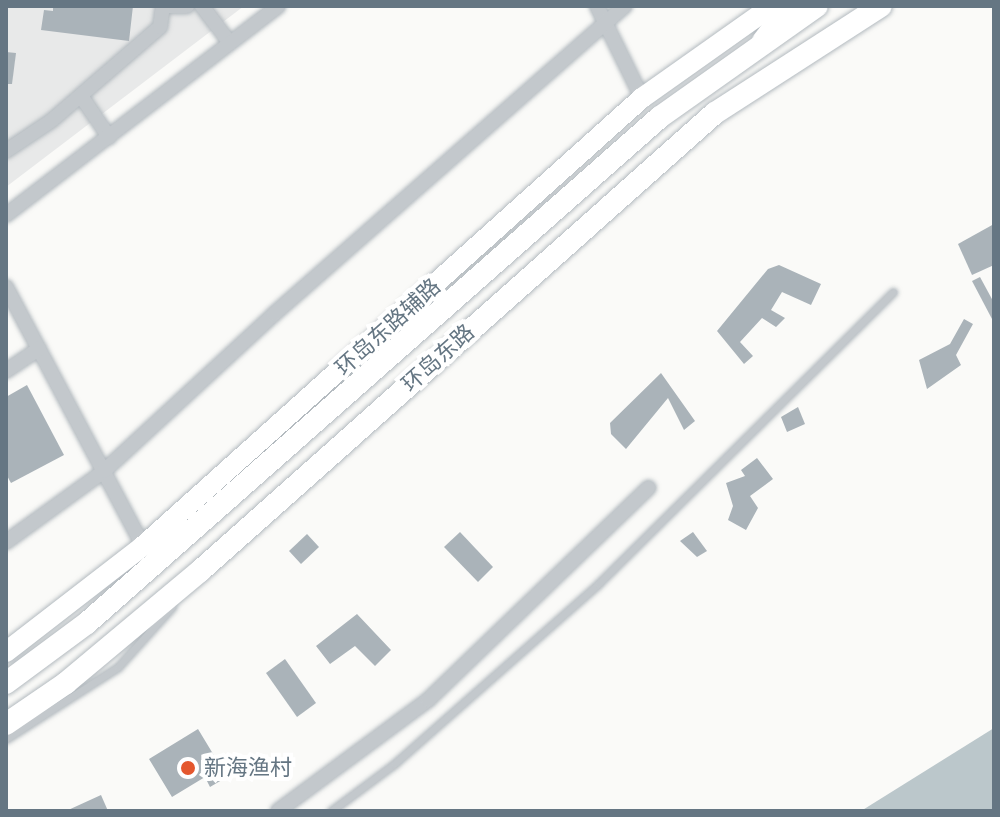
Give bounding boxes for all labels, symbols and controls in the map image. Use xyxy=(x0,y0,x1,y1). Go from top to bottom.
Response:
street label: 环岛东路辅路 xyxy=(330,273,446,381)
street label: 环岛东路 xyxy=(396,319,480,397)
place label: 新海渔村 xyxy=(204,755,292,781)
marker: 新海渔村 xyxy=(179,759,197,777)

